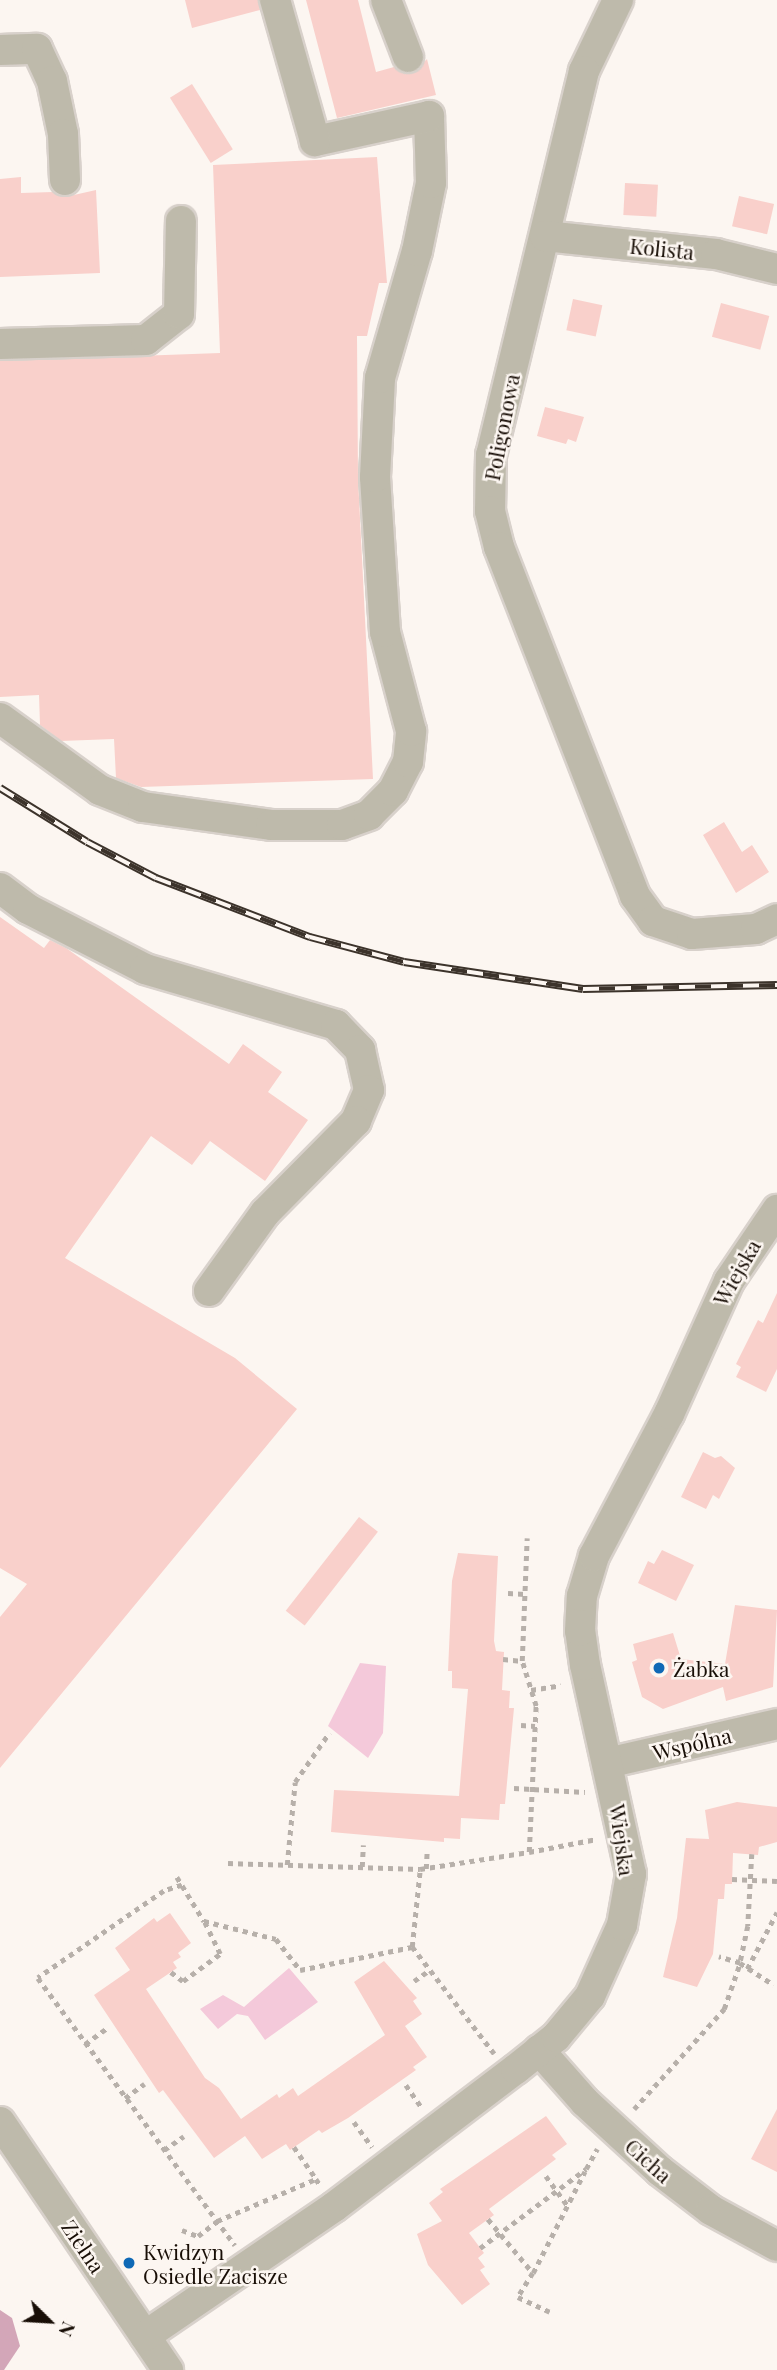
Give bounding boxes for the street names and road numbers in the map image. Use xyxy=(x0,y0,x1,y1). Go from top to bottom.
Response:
street label: Kolista xyxy=(629,232,695,264)
street label: Poligonowa xyxy=(478,371,524,483)
street label: Wiejska xyxy=(707,1234,765,1310)
street label: Wspólna xyxy=(650,1722,734,1764)
street label: Wiejska xyxy=(606,1803,640,1877)
street label: Cicha xyxy=(621,2133,677,2187)
street label: Zielna xyxy=(57,2215,111,2277)

